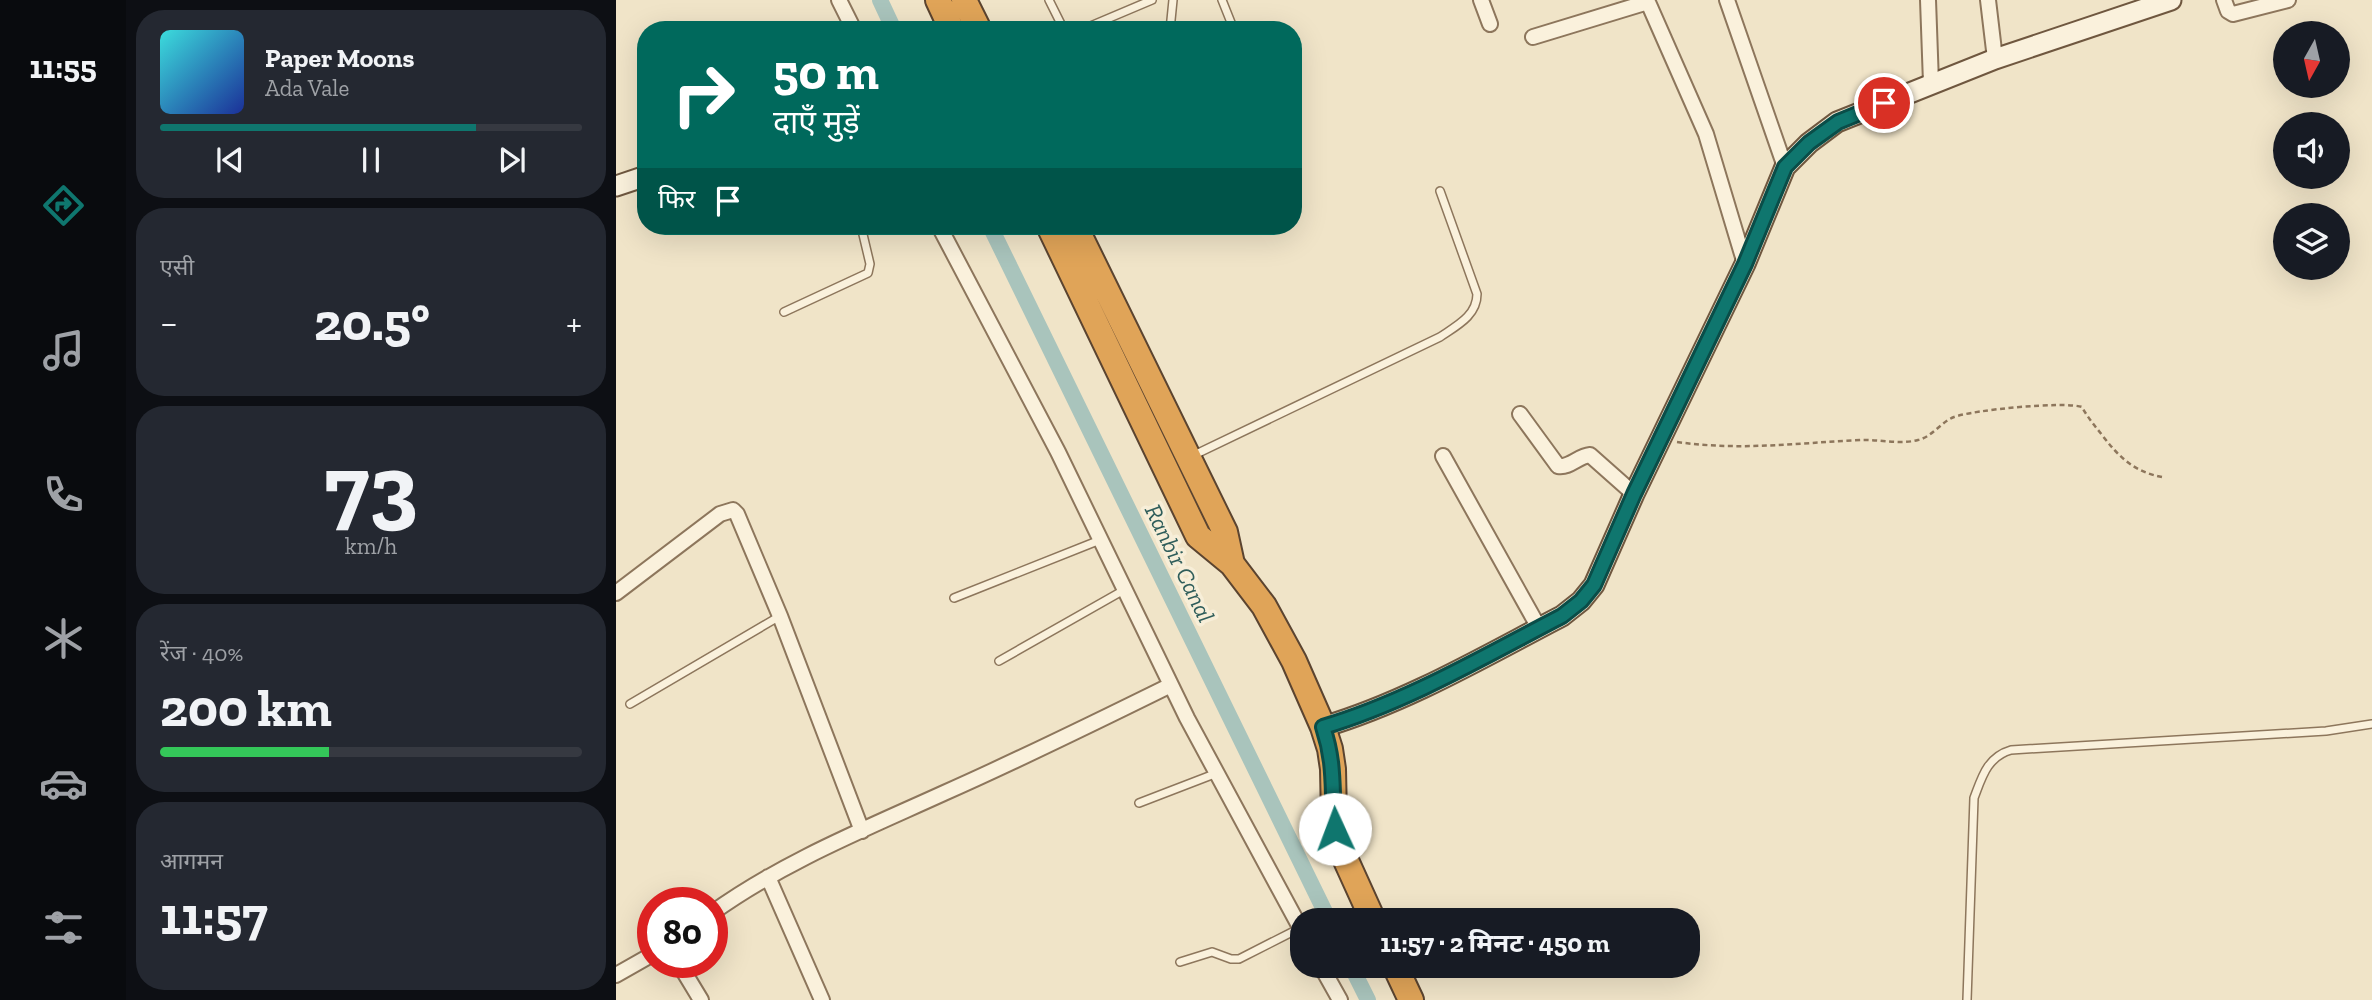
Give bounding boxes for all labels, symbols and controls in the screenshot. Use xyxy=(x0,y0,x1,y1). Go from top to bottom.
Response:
north arrow xyxy=(2273,21,2350,98)
map controls xyxy=(2273,21,2350,280)
text: Paper Moons xyxy=(265,42,414,74)
text: 50 m xyxy=(773,43,879,102)
text: 11:55 xyxy=(29,48,97,86)
icon: right xyxy=(658,49,749,140)
pin xyxy=(1854,73,1914,133)
text: Ada Vale xyxy=(265,74,349,102)
icon: arrive xyxy=(1865,84,1903,122)
text: दाएँ मुड़ें xyxy=(773,103,860,141)
button: sound xyxy=(2273,112,2350,189)
icon: previous xyxy=(211,141,249,179)
icon: pause xyxy=(352,141,390,179)
icon: next xyxy=(493,141,531,179)
icon: directions xyxy=(39,181,88,230)
icon: arrive xyxy=(709,182,747,220)
text: फिर xyxy=(658,183,695,215)
button: layers xyxy=(2273,203,2350,280)
text: एसी xyxy=(160,253,194,281)
text: 20.5° xyxy=(314,291,430,353)
text: − xyxy=(160,300,178,346)
text: + xyxy=(566,300,582,346)
icon: music xyxy=(39,326,88,375)
text: 73 xyxy=(324,432,418,541)
icon: phone xyxy=(39,470,88,519)
water label: Ranbir Canal xyxy=(1139,499,1221,627)
text: km/h xyxy=(345,532,397,560)
icon: climate xyxy=(39,614,88,663)
text: रेंज · 40% xyxy=(160,639,243,667)
text: 200 km xyxy=(160,677,332,739)
icon: car xyxy=(39,759,88,808)
position arrow xyxy=(1298,792,1372,866)
text: आगमन xyxy=(160,847,223,875)
text: 11:57 xyxy=(160,885,268,947)
speed limit sign: 80 xyxy=(637,887,728,978)
icon: filters xyxy=(39,903,88,952)
text: 11:57 · 2 मिनट · 450 m xyxy=(1380,927,1610,959)

